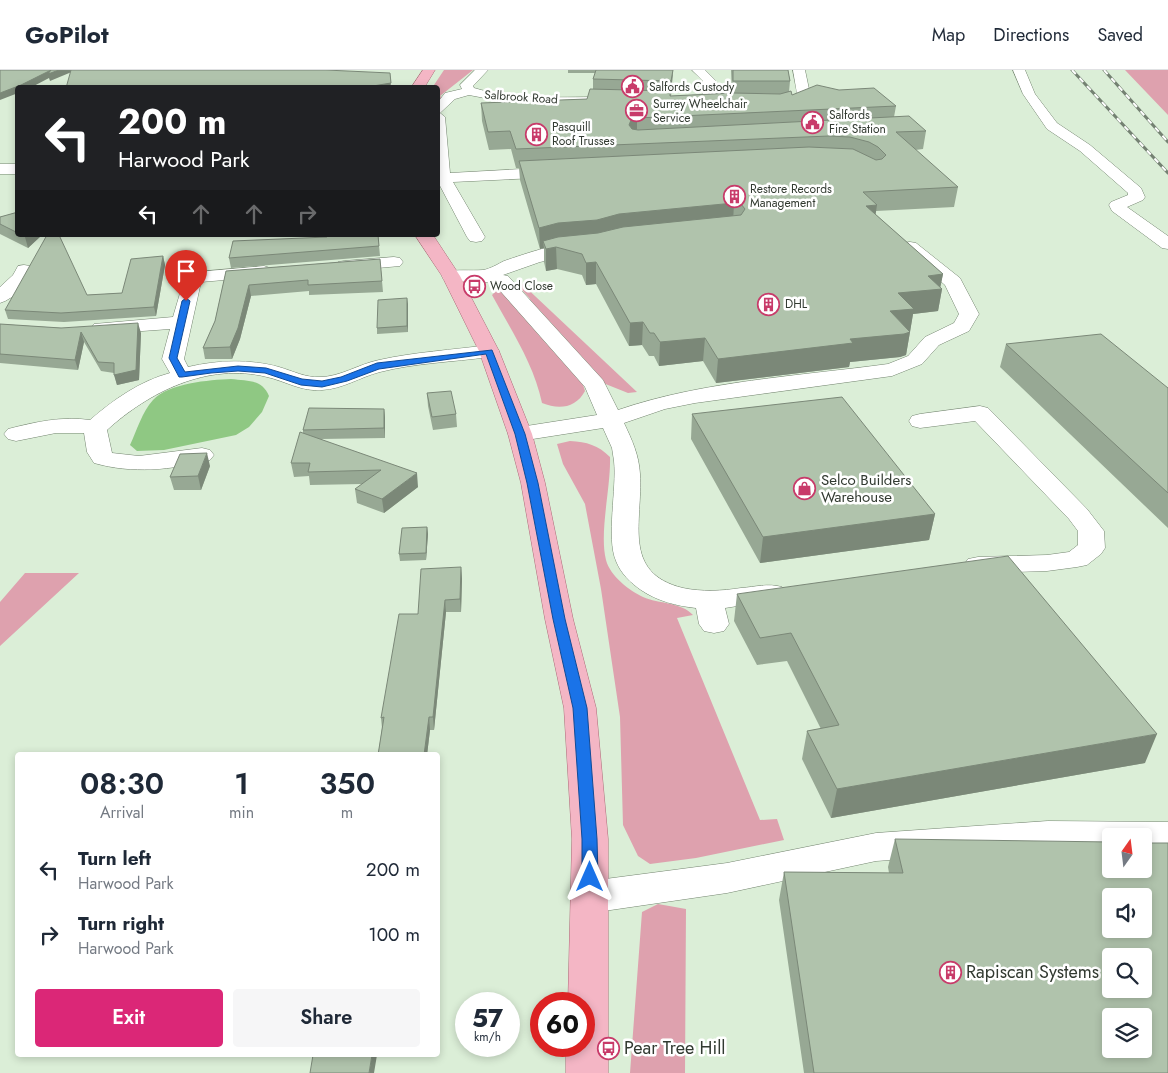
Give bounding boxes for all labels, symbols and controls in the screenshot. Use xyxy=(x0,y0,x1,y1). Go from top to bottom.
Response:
text: GoPilot xyxy=(25,17,109,52)
text: Map xyxy=(932,22,965,48)
text: Directions xyxy=(993,22,1069,48)
text: Saved xyxy=(1097,22,1143,48)
public building icon: Salfords Custody xyxy=(621,75,645,99)
place label: Salfords Custody xyxy=(649,78,735,96)
street label: Salbrook Road xyxy=(484,85,558,109)
place label: Surrey Wheelchair Service xyxy=(653,95,748,127)
text: 200 m xyxy=(118,97,227,147)
office icon: Surrey Wheelchair Service xyxy=(625,99,649,123)
icon: left xyxy=(35,105,100,170)
place label: Salfords Fire Station xyxy=(829,106,886,138)
public building icon: Salfords Fire Station xyxy=(801,110,825,134)
place label: Pasquill Roof Trusses xyxy=(552,118,615,150)
building icon: Pasquill Roof Trusses xyxy=(524,122,548,146)
text: Harwood Park xyxy=(118,143,250,175)
place label: Restore Records Management xyxy=(750,180,832,212)
building icon: Restore Records Management xyxy=(722,184,746,208)
icon: left xyxy=(134,200,162,228)
icon: ahead xyxy=(187,200,215,228)
icon: ahead xyxy=(240,200,268,228)
icon: right xyxy=(293,200,321,228)
pin xyxy=(165,250,207,301)
icon: arrive xyxy=(172,257,200,285)
bus stop icon: Wood Close xyxy=(462,274,486,298)
place label: Wood Close xyxy=(490,277,553,295)
building icon: DHL xyxy=(757,292,781,316)
place label: DHL xyxy=(785,295,808,313)
place label: Selco Builders Warehouse xyxy=(821,469,911,508)
shop icon: Selco Builders Warehouse xyxy=(793,477,817,501)
text: 08:30 xyxy=(80,762,164,805)
text: 1 xyxy=(234,762,249,805)
text: 350 xyxy=(319,762,375,805)
text: Arrival xyxy=(100,801,144,824)
text: min xyxy=(229,801,254,824)
text: m xyxy=(341,801,353,824)
north arrow xyxy=(1102,828,1152,878)
map controls xyxy=(1102,828,1152,1058)
text: Turn left xyxy=(78,845,151,872)
position arrow xyxy=(563,850,615,902)
icon: left xyxy=(35,856,63,884)
text: 200 m xyxy=(366,856,420,883)
text: Harwood Park xyxy=(78,872,174,895)
button: sound xyxy=(1102,888,1152,938)
text: Turn right xyxy=(78,910,164,937)
icon: right xyxy=(35,921,63,949)
text: 100 m xyxy=(368,921,420,948)
text: Harwood Park xyxy=(78,937,174,960)
button: search xyxy=(1102,948,1152,998)
place label: Rapiscan Systems xyxy=(966,959,1099,985)
building icon: Rapiscan Systems xyxy=(938,960,962,984)
button: Exit xyxy=(35,989,223,1047)
button: Share xyxy=(233,989,420,1047)
speed limit sign: 60 xyxy=(530,992,595,1057)
text: 57 xyxy=(472,1000,503,1036)
button: layers xyxy=(1102,1008,1152,1058)
text: km/h xyxy=(474,1028,501,1046)
place label: Pear Tree Hill xyxy=(624,1035,725,1061)
bus stop icon: Pear Tree Hill xyxy=(596,1036,620,1060)

